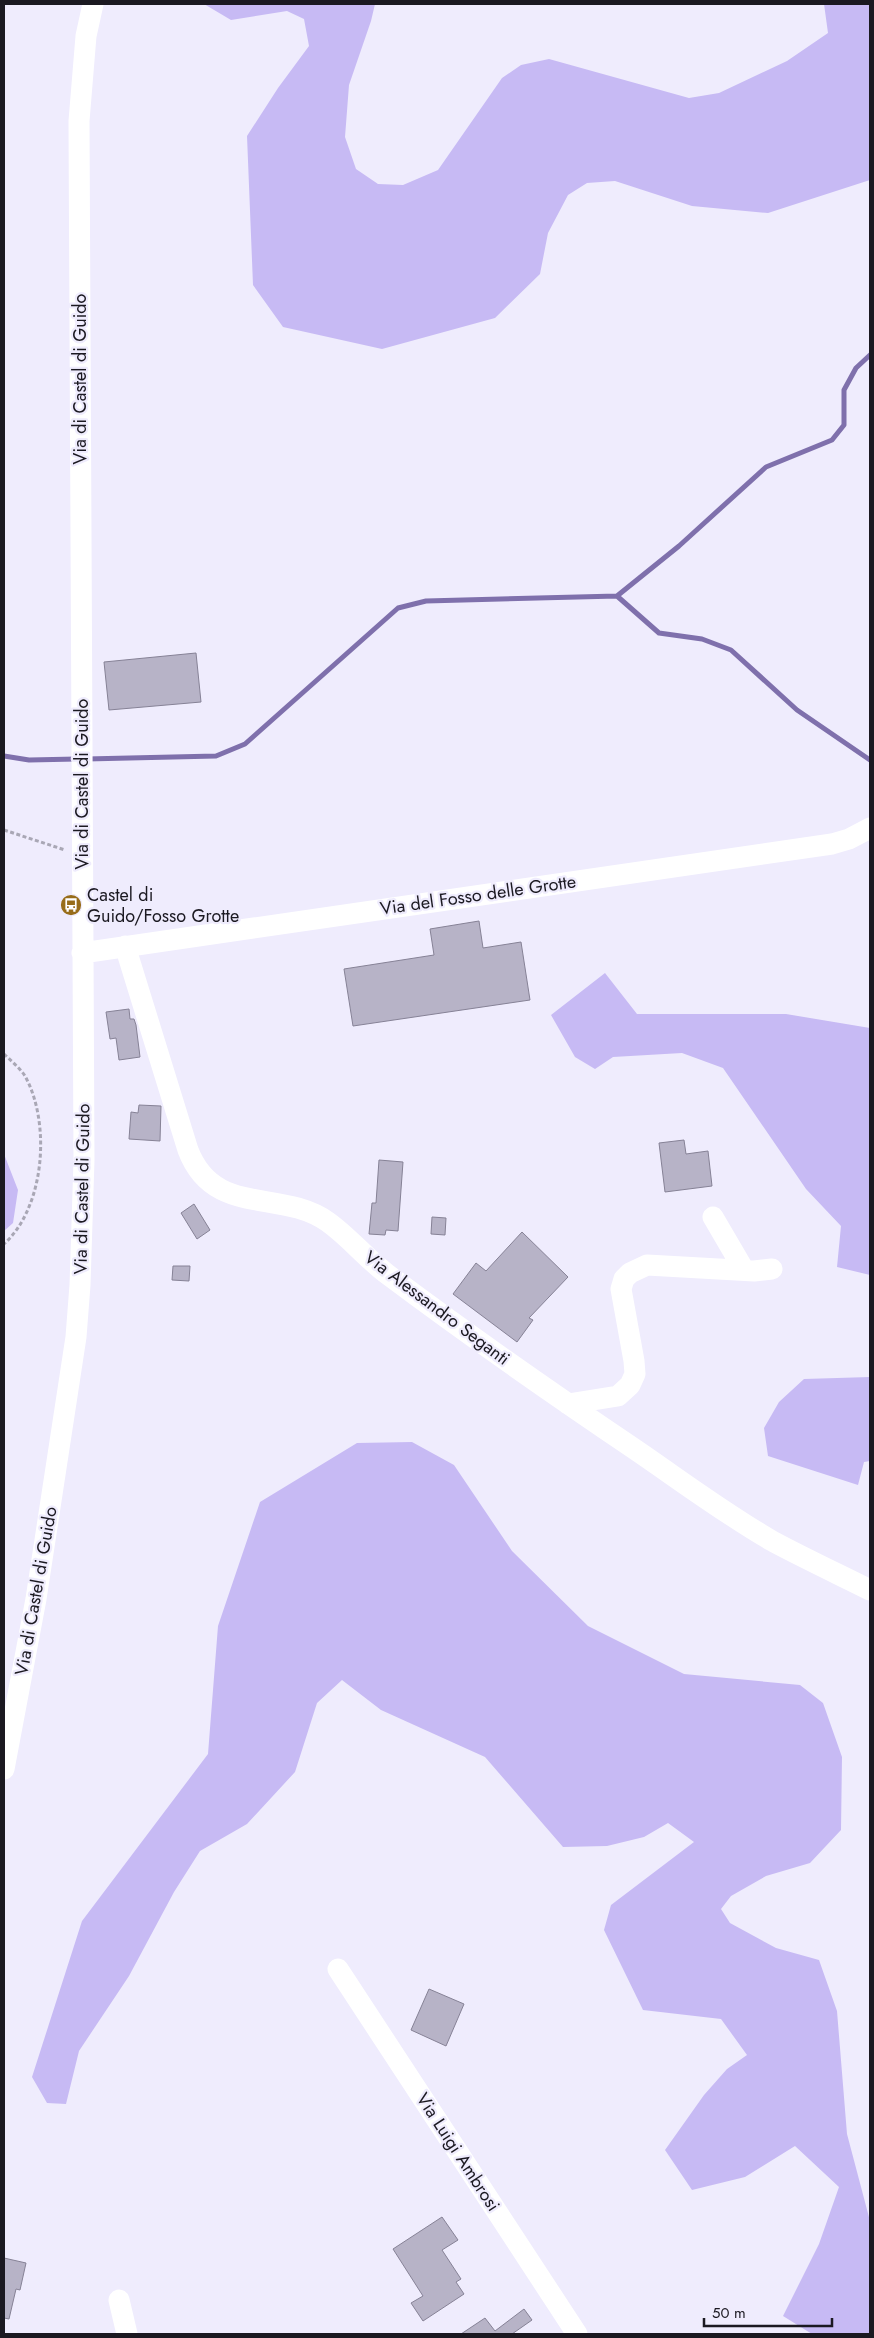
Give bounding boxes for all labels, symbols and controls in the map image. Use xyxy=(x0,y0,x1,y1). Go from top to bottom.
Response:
street label: Via di Castel di Guido xyxy=(67,293,93,464)
street label: Via di Castel di Guido xyxy=(69,698,95,869)
street label: Via del Fosso delle Grotte xyxy=(378,868,578,922)
place label: Castel di Guido/Fosso Grotte xyxy=(87,882,239,929)
bus stop icon: Castel di Guido/Fosso Grotte xyxy=(59,893,83,917)
street label: Via di Castel di Guido xyxy=(68,1103,96,1275)
street label: Via Alessandro Seganti xyxy=(359,1245,515,1371)
street label: Via di Castel di Guido xyxy=(8,1504,64,1677)
street label: Via Luigi Ambrosi xyxy=(410,2088,506,2216)
scale bar xyxy=(704,2296,832,2328)
text: 50 m xyxy=(712,2302,746,2324)

